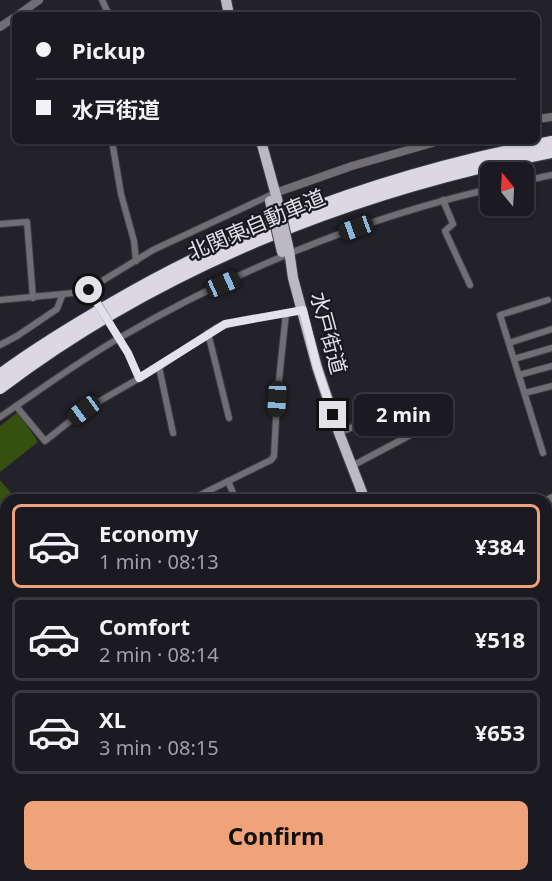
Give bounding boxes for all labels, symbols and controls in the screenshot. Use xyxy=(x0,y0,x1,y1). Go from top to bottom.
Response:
text: Pickup xyxy=(72,35,145,65)
text: 水戸街道 xyxy=(72,94,160,124)
north arrow xyxy=(480,162,534,216)
map controls xyxy=(480,162,534,216)
street label: 北関東自動車道 xyxy=(183,182,329,266)
car xyxy=(336,213,376,243)
car xyxy=(203,268,243,300)
route start xyxy=(75,276,102,303)
street label: 水戸街道 xyxy=(305,289,353,377)
car xyxy=(267,381,287,417)
car xyxy=(64,392,104,428)
callout: 2 min xyxy=(354,394,453,436)
route end xyxy=(319,401,346,428)
text: 2 min xyxy=(376,401,431,428)
text: Economy xyxy=(99,518,198,548)
icon: car xyxy=(27,519,81,573)
text: ¥384 xyxy=(475,531,525,561)
text: 1 min · 08:13 xyxy=(99,548,219,575)
text: Comfort xyxy=(99,611,190,641)
icon: car xyxy=(27,612,81,666)
text: ¥518 xyxy=(475,624,525,654)
text: 2 min · 08:14 xyxy=(99,641,219,668)
text: XL xyxy=(99,704,126,734)
icon: car xyxy=(27,705,81,759)
text: ¥653 xyxy=(475,717,525,747)
text: 3 min · 08:15 xyxy=(99,734,219,761)
button: Confirm xyxy=(24,801,528,870)

